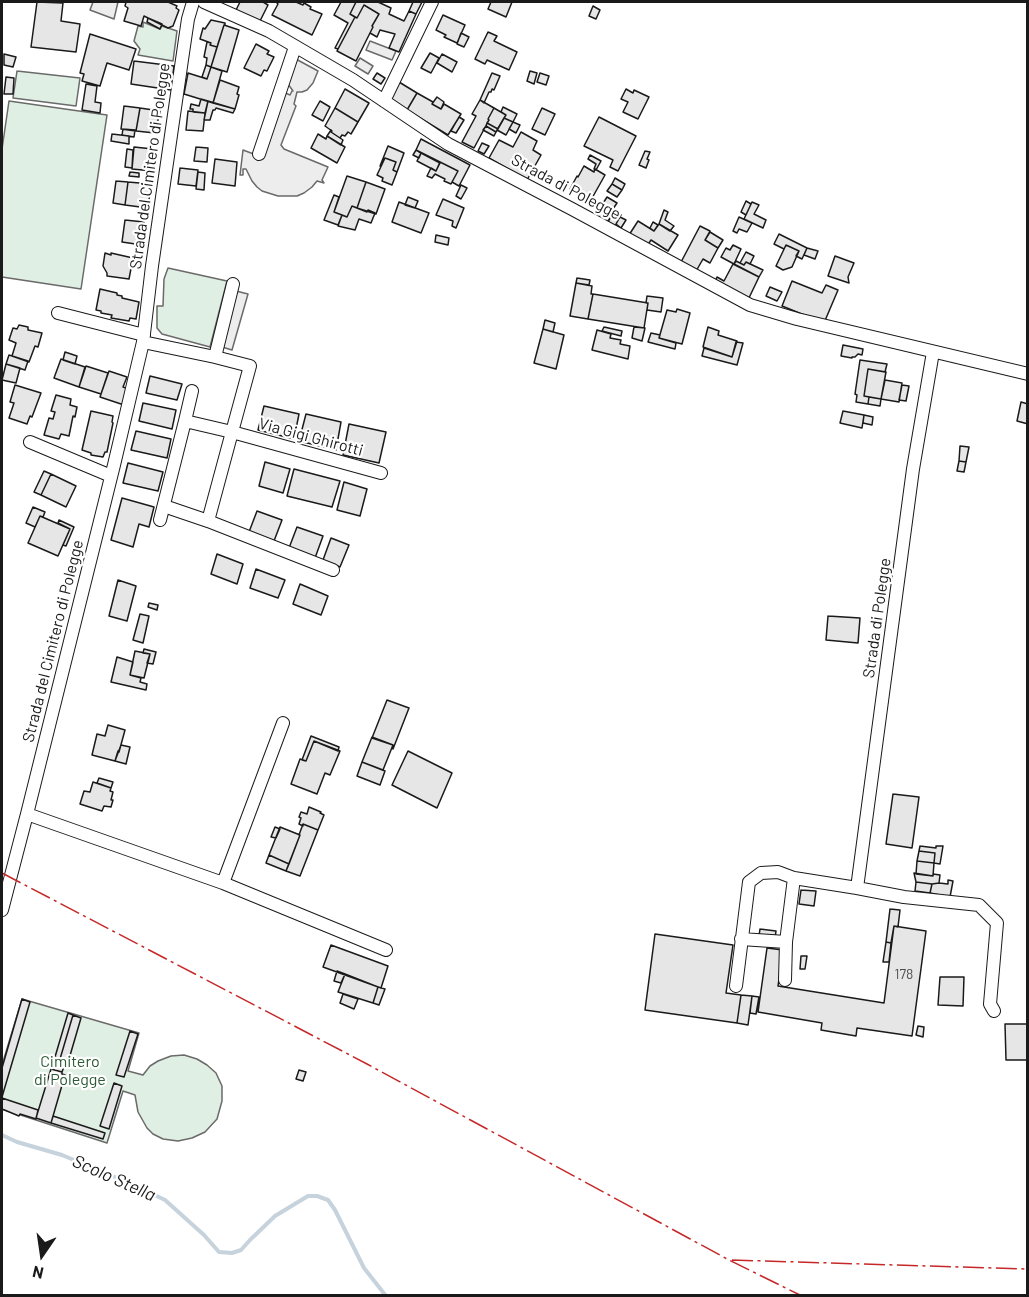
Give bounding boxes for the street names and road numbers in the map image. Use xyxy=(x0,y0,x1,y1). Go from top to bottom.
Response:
street label: Strada del Cimitero di Polegge xyxy=(126,62,174,270)
street label: Strada di Polegge xyxy=(508,150,624,224)
street label: Via Gigi Ghirotti xyxy=(257,414,365,460)
street label: Strada del Cimitero di Polegge xyxy=(19,538,87,744)
street label: Strada di Polegge xyxy=(859,557,895,679)

